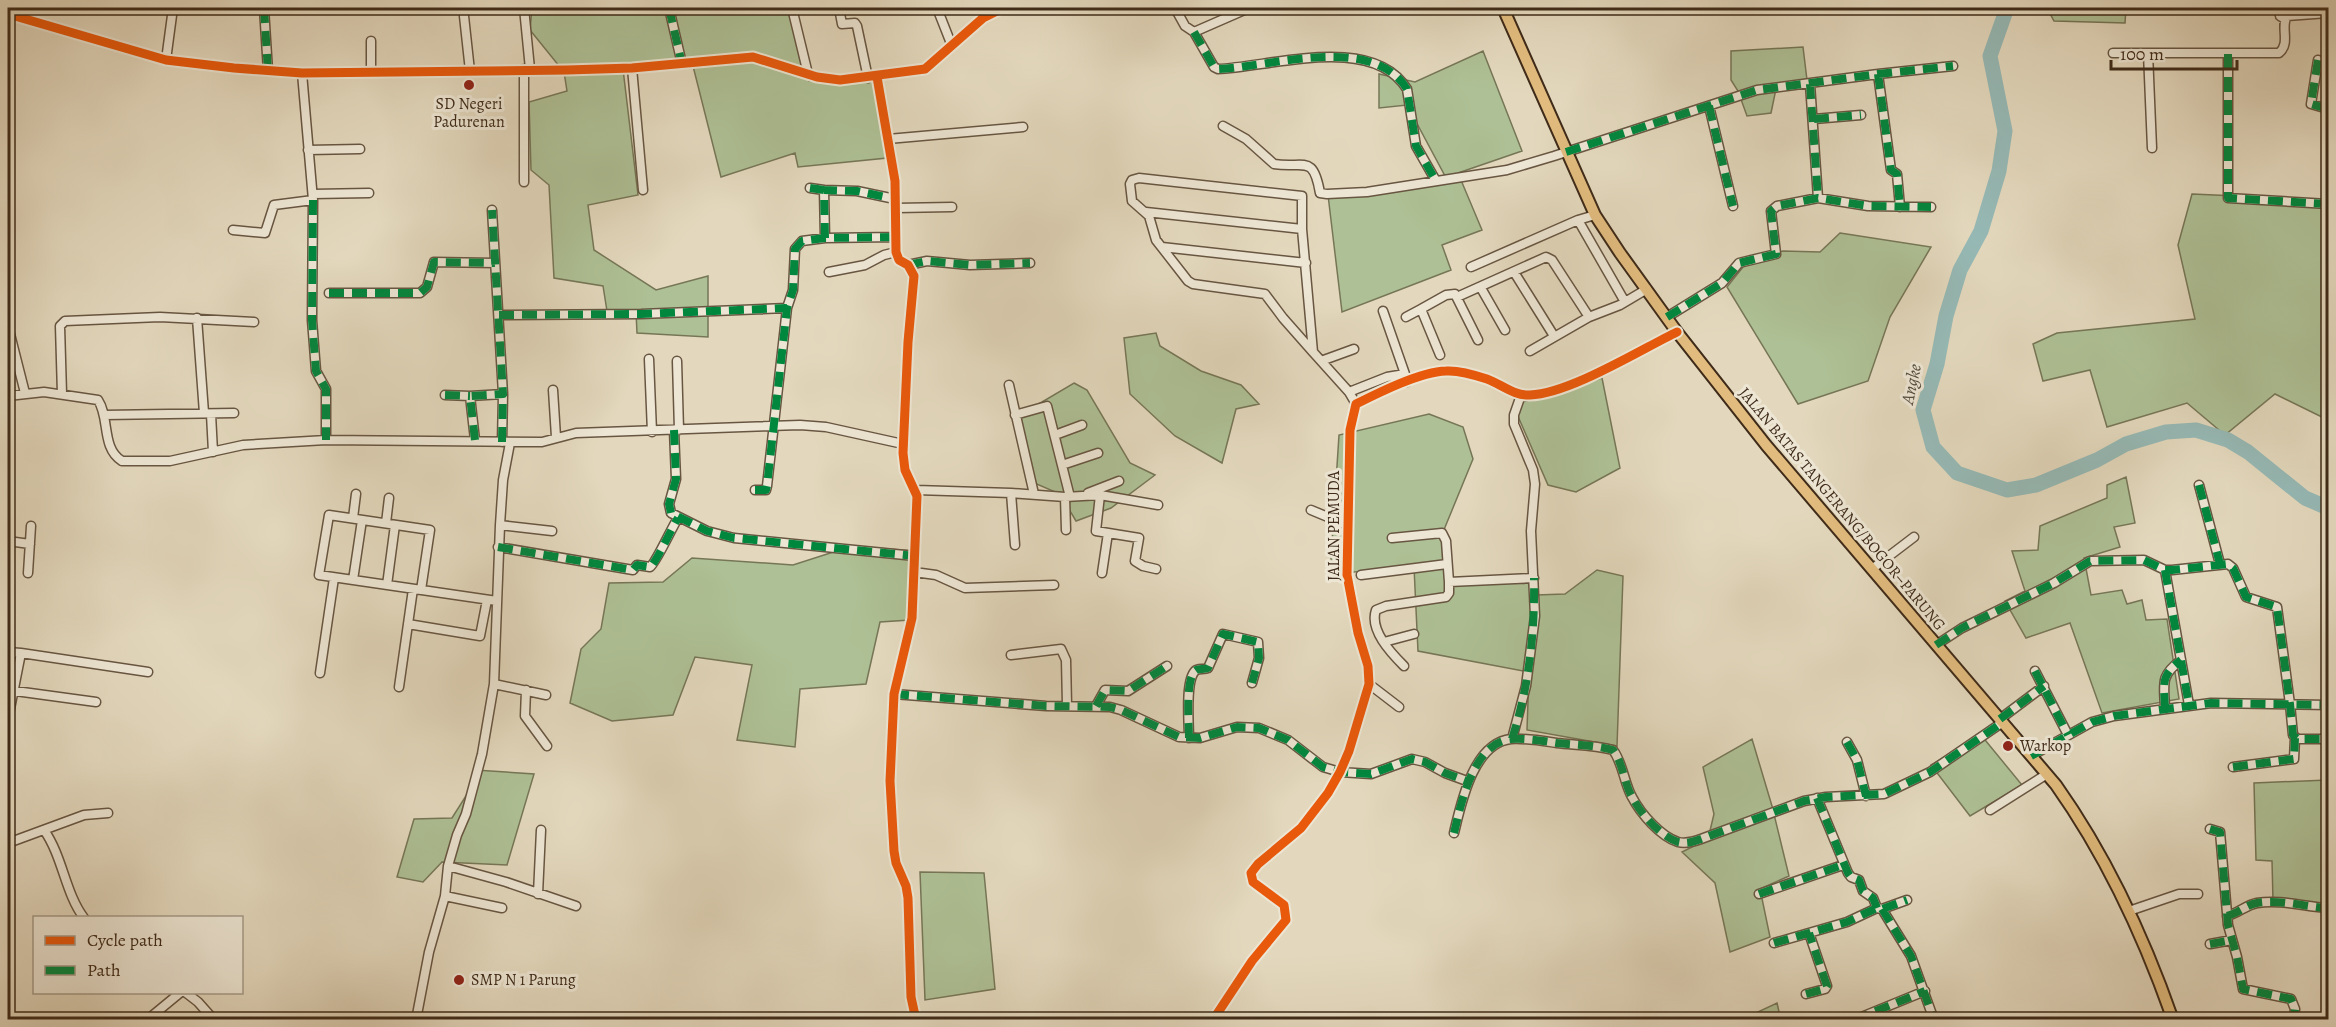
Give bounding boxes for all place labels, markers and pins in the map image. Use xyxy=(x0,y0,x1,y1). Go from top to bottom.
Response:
marker: SD Negeri Padurenan xyxy=(462,78,476,92)
place label: SD Negeri Padurenan xyxy=(433,93,505,133)
place label: Warkop xyxy=(2019,735,2071,757)
marker: Warkop xyxy=(2001,739,2015,753)
place label: SMP N 1 Parung xyxy=(471,969,576,991)
marker: SMP N 1 Parung xyxy=(452,973,466,987)

